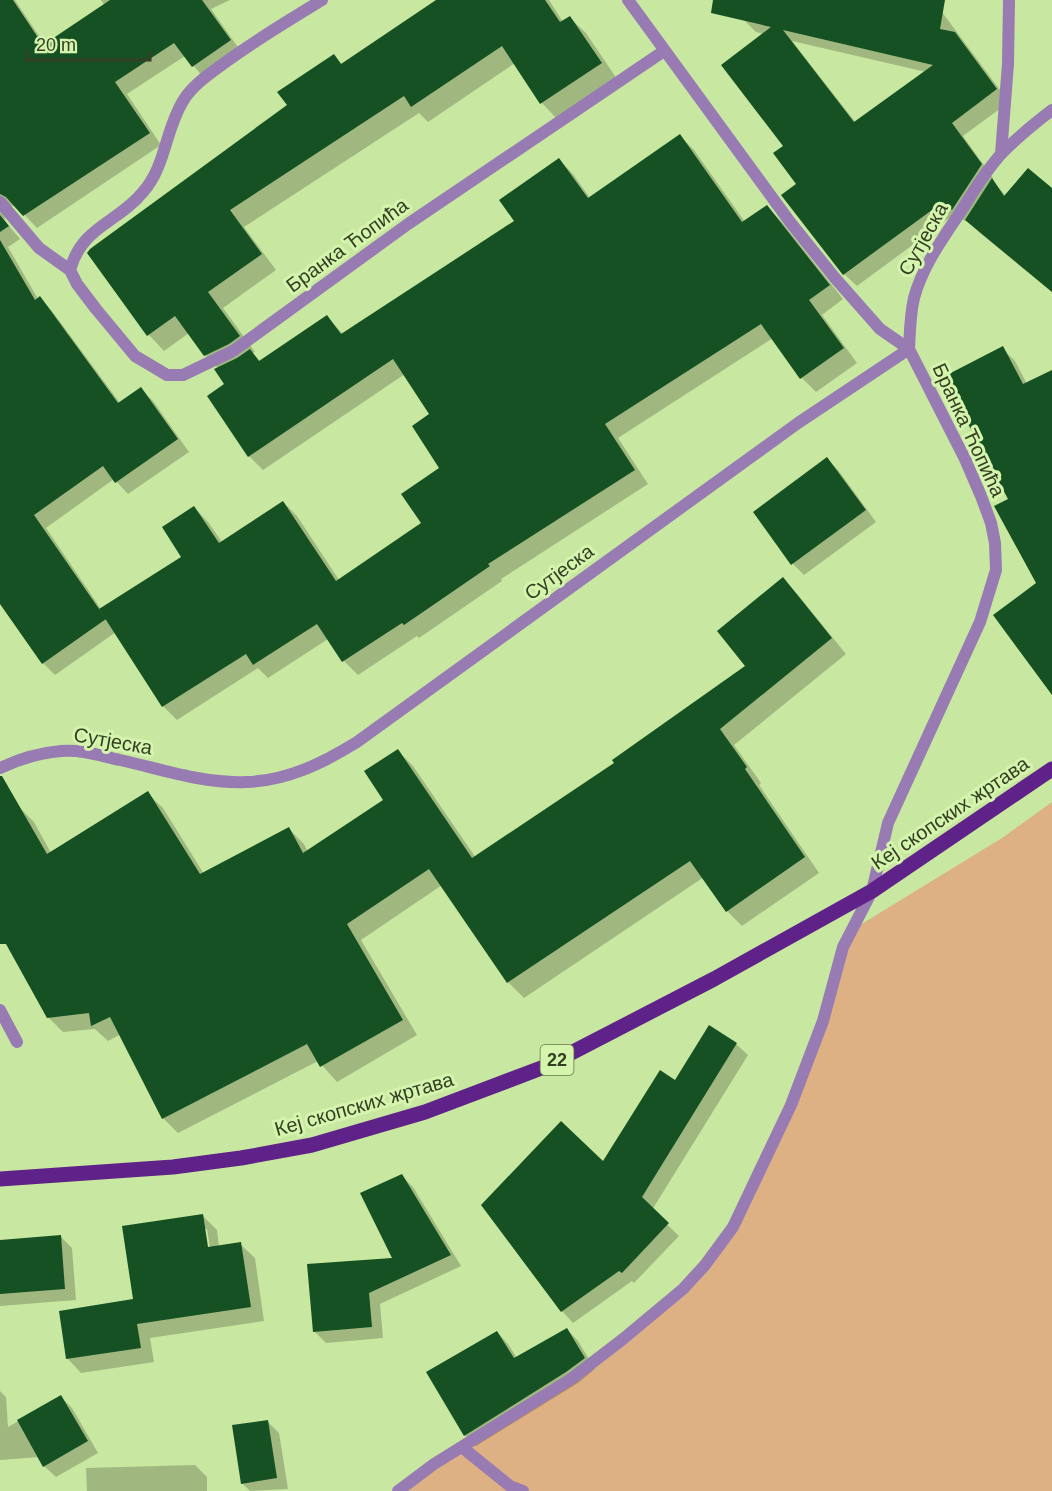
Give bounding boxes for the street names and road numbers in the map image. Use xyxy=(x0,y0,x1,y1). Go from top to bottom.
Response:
street label: Бранка Ћопића xyxy=(282,193,413,296)
street label: Сутјеска xyxy=(894,198,952,279)
street label: Бранка Ћопића xyxy=(928,360,1010,501)
street label: Сутјеска xyxy=(520,539,598,604)
street label: Сутјеска xyxy=(72,723,155,759)
street label: Кеј скопских жртава xyxy=(867,752,1033,874)
road number: 22 xyxy=(540,1045,574,1075)
street label: Кеј скопских жртава xyxy=(272,1068,457,1140)

